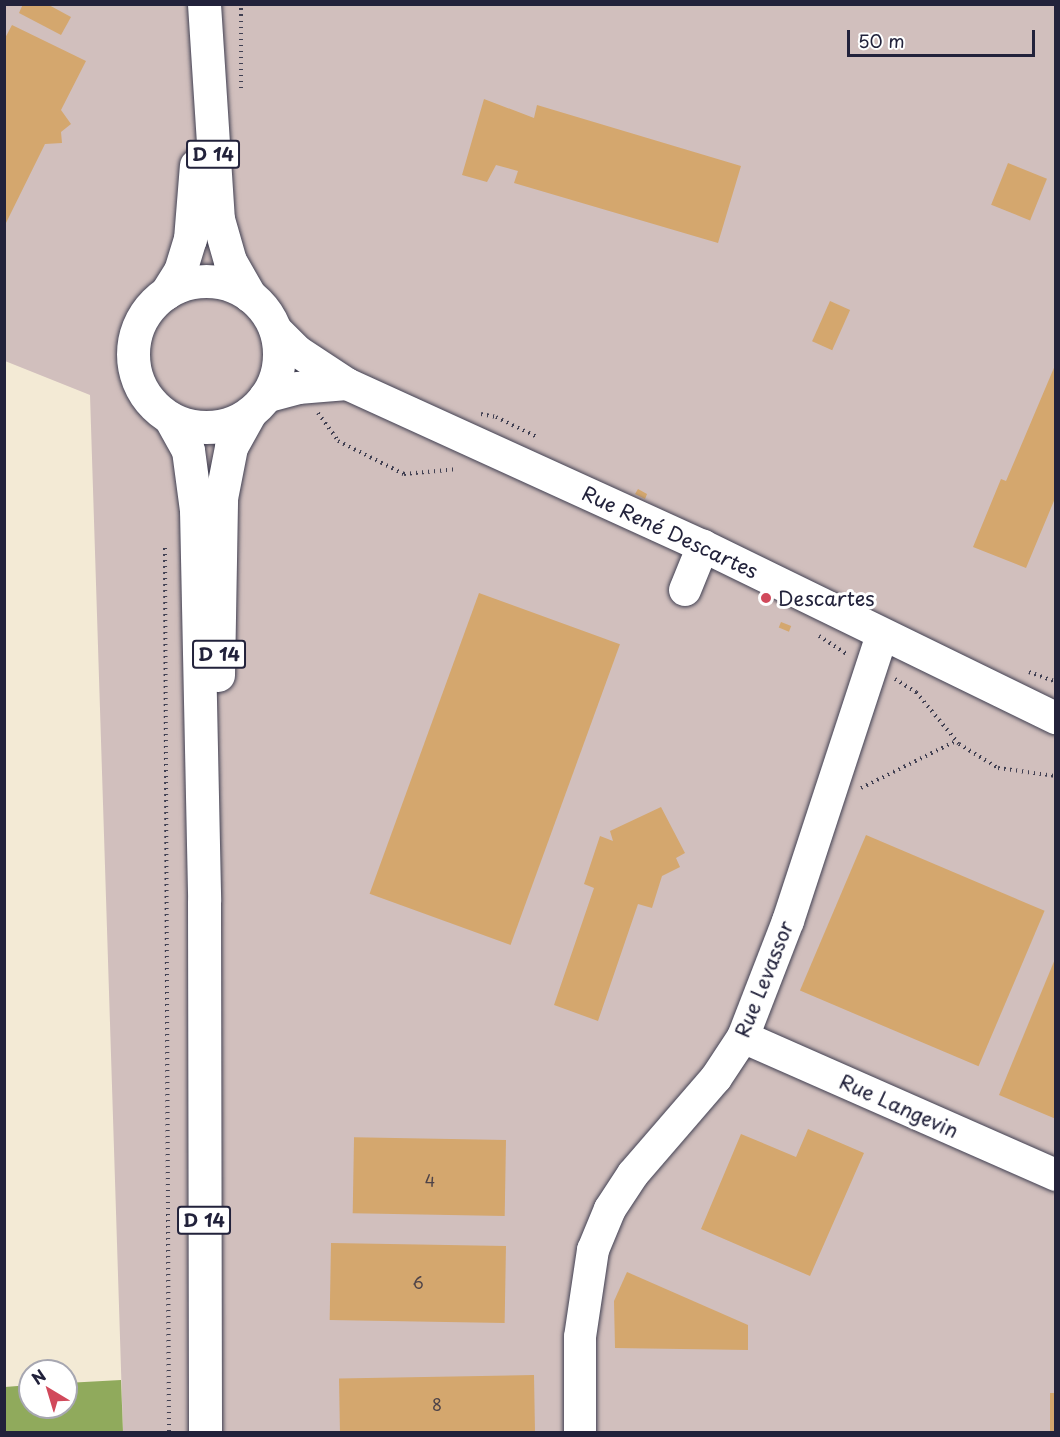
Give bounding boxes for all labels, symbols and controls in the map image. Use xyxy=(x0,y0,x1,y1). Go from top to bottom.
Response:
scale bar xyxy=(850,18,1038,56)
text: 50 m xyxy=(858,27,905,54)
road number: D 14 xyxy=(186,139,240,169)
street label: Rue René Descartes xyxy=(577,480,763,584)
place label: Descartes xyxy=(778,586,874,610)
marker: Descartes xyxy=(759,591,773,605)
road number: D 14 xyxy=(192,639,246,669)
street label: Rue Levassor xyxy=(729,917,799,1041)
street label: Rue Langevin xyxy=(835,1069,963,1143)
house number: 4 xyxy=(425,1170,435,1190)
road number: D 14 xyxy=(177,1205,231,1235)
house number: 6 xyxy=(412,1272,424,1292)
north arrow xyxy=(18,1359,78,1419)
text: N xyxy=(26,1363,51,1390)
house number: 8 xyxy=(432,1394,442,1414)

